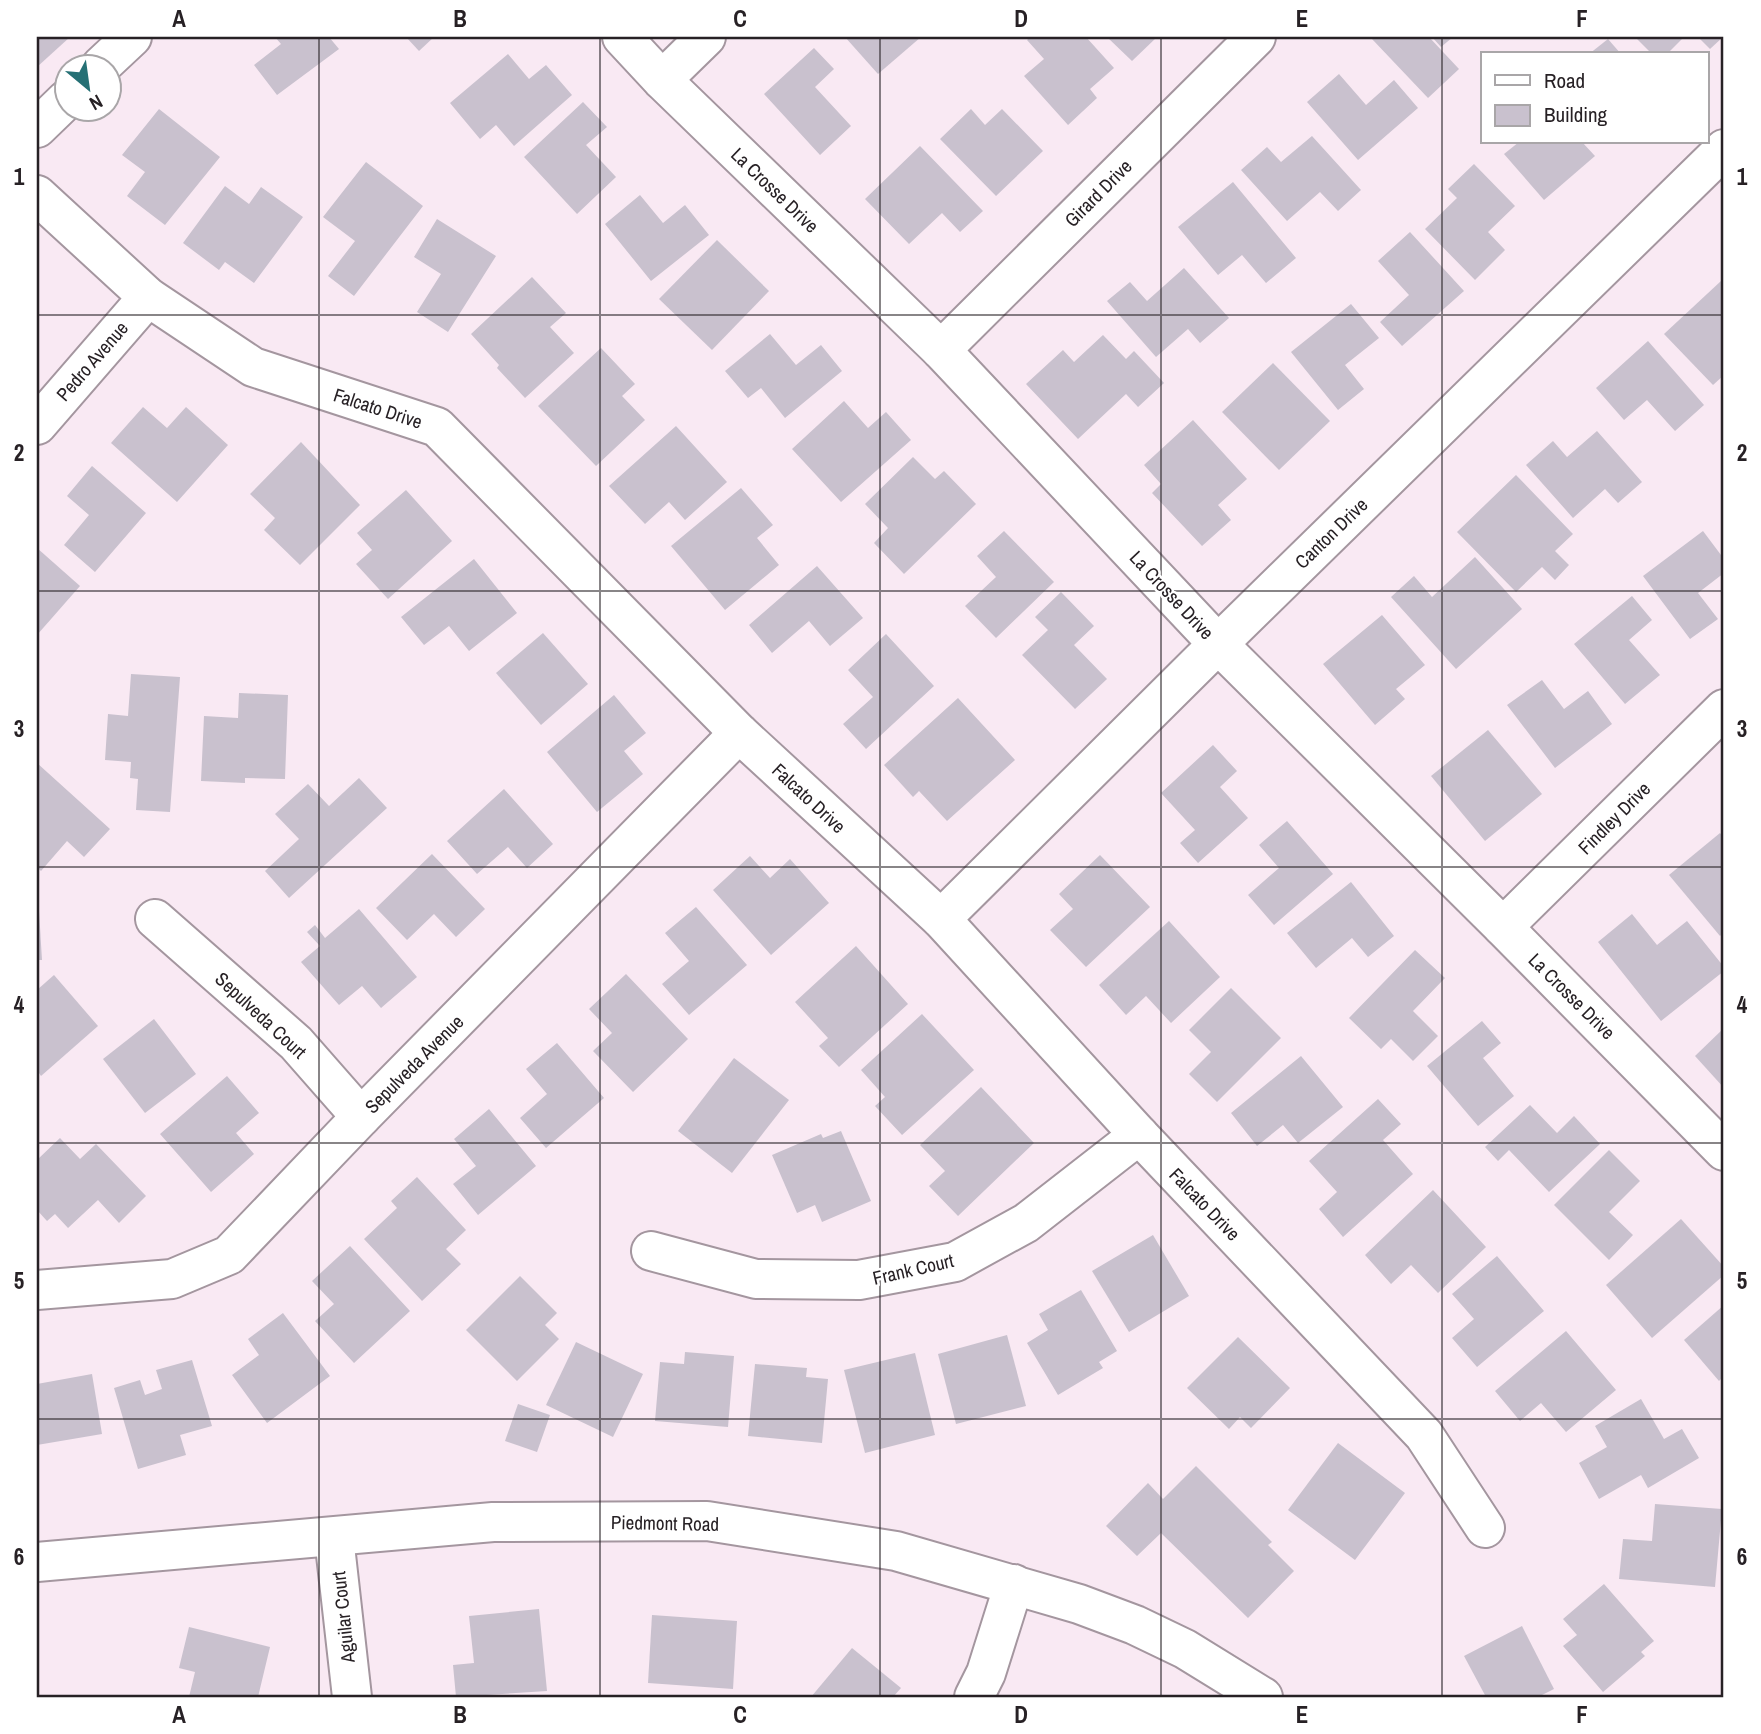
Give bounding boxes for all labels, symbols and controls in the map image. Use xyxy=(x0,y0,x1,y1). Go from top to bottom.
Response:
text: A xyxy=(172,3,186,34)
text: B xyxy=(453,3,467,34)
text: C xyxy=(733,3,747,34)
text: D xyxy=(1014,3,1028,34)
text: E xyxy=(1296,3,1308,34)
text: F xyxy=(1576,3,1588,34)
north arrow xyxy=(52,52,122,122)
legend xyxy=(1481,52,1708,144)
text: Road xyxy=(1544,66,1585,95)
text: N xyxy=(85,89,107,117)
text: Building xyxy=(1544,100,1608,129)
street label: La Crosse Drive xyxy=(725,142,825,238)
street label: Girard Drive xyxy=(1059,154,1137,232)
text: 1 xyxy=(14,161,25,192)
text: 1 xyxy=(1737,161,1748,192)
street label: Pedro Avenue xyxy=(50,316,134,406)
street label: Falcato Drive xyxy=(330,381,426,435)
text: 2 xyxy=(14,437,24,468)
text: 2 xyxy=(1737,437,1747,468)
street label: Canton Drive xyxy=(1289,492,1373,574)
street label: La Crosse Drive xyxy=(1124,545,1220,645)
text: 3 xyxy=(14,713,24,744)
text: 3 xyxy=(1737,713,1747,744)
street label: Falcato Drive xyxy=(767,757,851,839)
street label: Findley Drive xyxy=(1572,776,1656,860)
street label: La Crosse Drive xyxy=(1523,947,1621,1045)
street label: Sepulveda Court xyxy=(210,966,313,1065)
text: 4 xyxy=(14,989,25,1020)
text: 4 xyxy=(1737,989,1748,1020)
street label: Sepulveda Avenue xyxy=(359,1009,469,1119)
street label: Falcato Drive xyxy=(1164,1162,1246,1246)
street label: Frank Court xyxy=(870,1247,957,1291)
text: 5 xyxy=(14,1265,24,1296)
text: 5 xyxy=(1737,1265,1747,1296)
street label: Piedmont Road xyxy=(611,1509,719,1537)
text: 6 xyxy=(14,1541,24,1572)
text: 6 xyxy=(1737,1541,1747,1572)
street label: Aguilar Court xyxy=(325,1569,361,1665)
text: A xyxy=(172,1699,186,1730)
text: B xyxy=(453,1699,467,1730)
text: C xyxy=(733,1699,747,1730)
text: D xyxy=(1014,1699,1028,1730)
text: E xyxy=(1296,1699,1308,1730)
text: F xyxy=(1576,1699,1588,1730)

